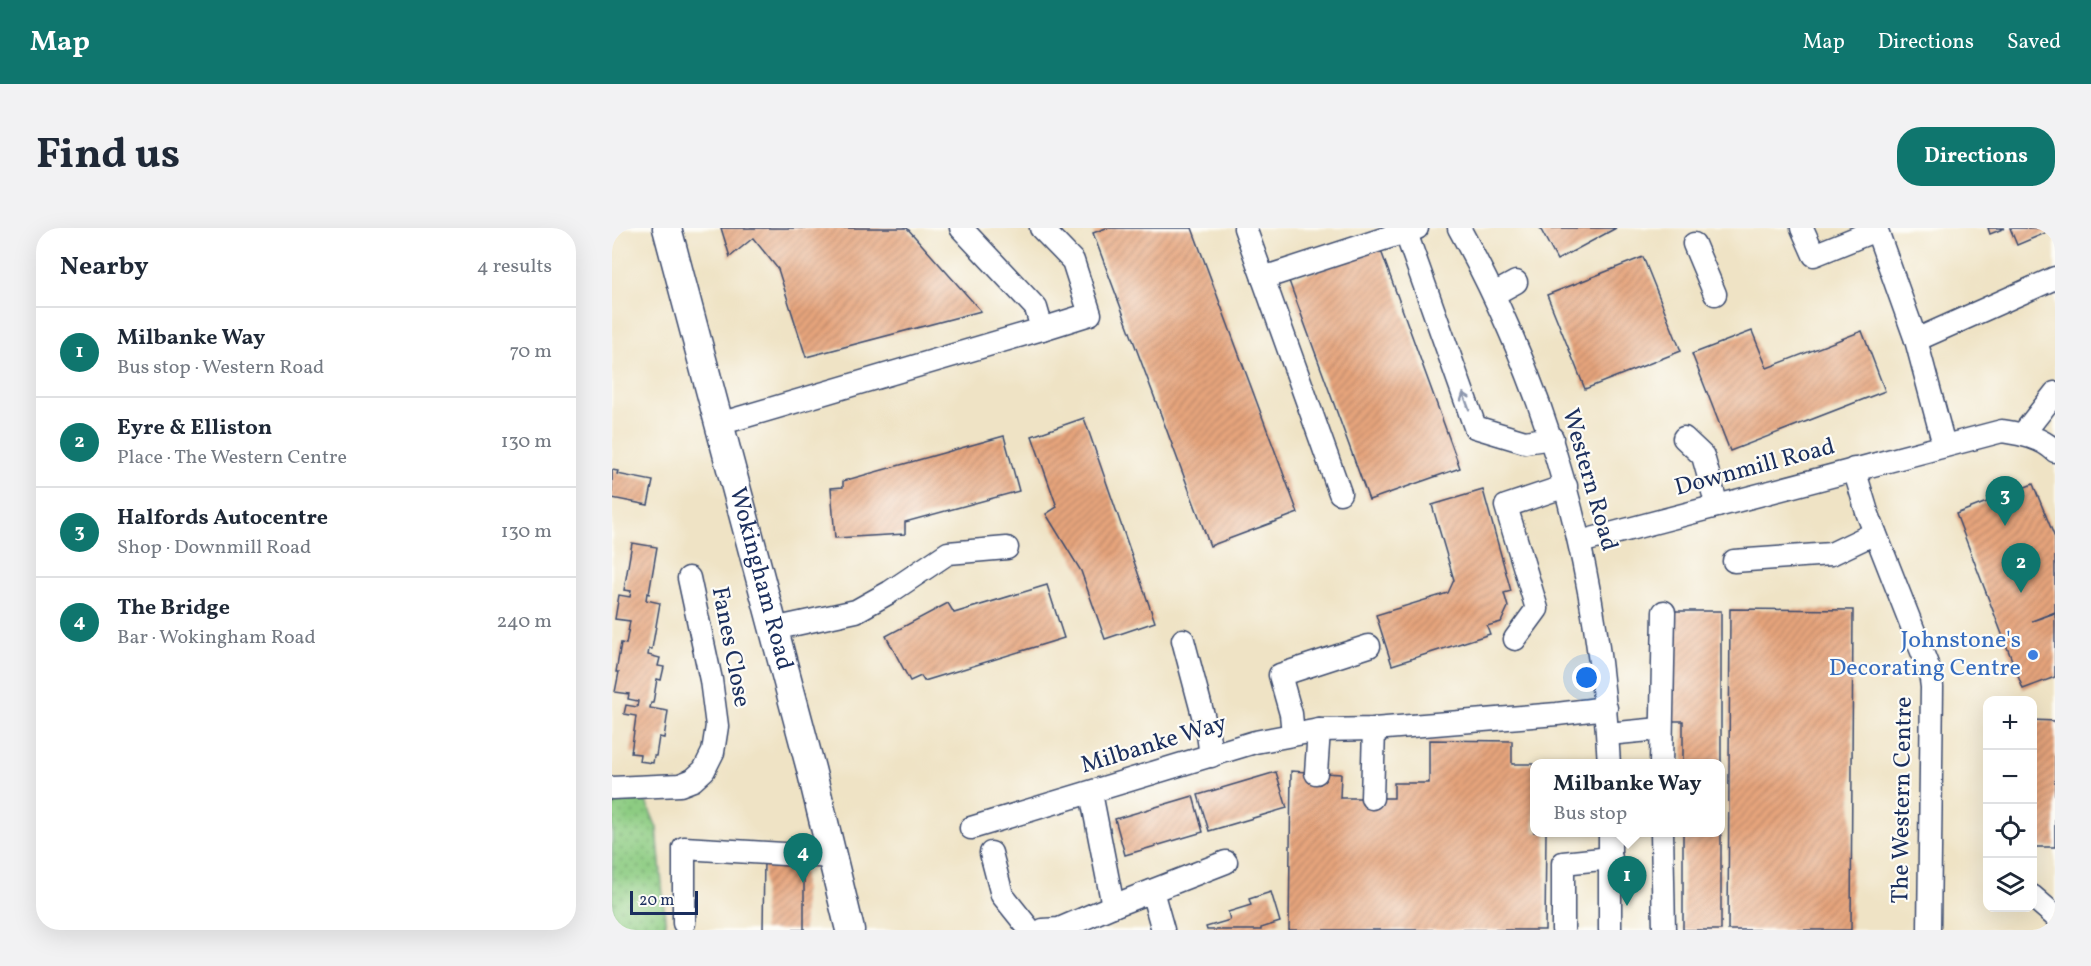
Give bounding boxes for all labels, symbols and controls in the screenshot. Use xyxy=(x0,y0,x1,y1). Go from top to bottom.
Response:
text: Map xyxy=(30,23,90,62)
text: Map xyxy=(1803,28,1845,57)
text: Directions xyxy=(1878,28,1974,57)
text: Saved xyxy=(2007,28,2061,57)
text: Find us xyxy=(36,127,180,186)
button: Directions xyxy=(1897,127,2055,186)
text: Nearby xyxy=(60,249,149,285)
text: 4 results xyxy=(477,253,552,281)
text: Milbanke Way xyxy=(117,323,265,354)
text: 1 xyxy=(75,338,84,366)
text: 70 m xyxy=(509,338,552,366)
text: Bus stop · Western Road xyxy=(117,354,324,382)
one-way arrow xyxy=(1459,392,1470,411)
street label: Western Road xyxy=(1552,405,1626,555)
text: Eyre & Elliston xyxy=(117,413,272,444)
text: 2 xyxy=(74,428,85,456)
text: 130 m xyxy=(501,428,552,456)
street label: Downmill Road xyxy=(1671,430,1839,506)
text: Place · The Western Centre xyxy=(117,444,347,472)
pin: 3 xyxy=(1986,476,2024,526)
street label: Wokingham Road xyxy=(720,484,801,674)
text: Halfords Autocentre xyxy=(117,503,328,534)
text: 3 xyxy=(74,518,85,546)
text: 130 m xyxy=(501,518,552,546)
text: Shop · Downmill Road xyxy=(117,534,311,562)
pin: 2 xyxy=(2002,544,2040,593)
street label: Fanes Close xyxy=(702,584,758,710)
text: The Bridge xyxy=(117,593,230,624)
text: 4 xyxy=(73,608,86,636)
text: 240 m xyxy=(497,608,552,636)
text: Bar · Wokingham Road xyxy=(117,624,316,652)
place label: Johnstone's Decorating Centre xyxy=(1829,624,2021,686)
marker: Johnstone's Decorating Centre xyxy=(2026,648,2040,662)
your location xyxy=(1572,663,1601,692)
street label: The Western Centre xyxy=(1884,696,1922,904)
map controls xyxy=(1983,696,2037,912)
button: + xyxy=(1983,696,2037,750)
street label: Milbanke Way xyxy=(1077,707,1231,783)
button: − xyxy=(1983,750,2037,804)
popup xyxy=(1530,759,1725,837)
text: Milbanke Way xyxy=(1553,769,1702,800)
text: Bus stop xyxy=(1553,800,1627,828)
button: locate xyxy=(1983,804,2037,858)
pin: 4 xyxy=(784,834,822,883)
pin: 1 xyxy=(1608,856,1646,906)
button: layers xyxy=(1983,858,2037,912)
scale bar xyxy=(630,888,698,916)
text: 20 m xyxy=(639,890,674,912)

